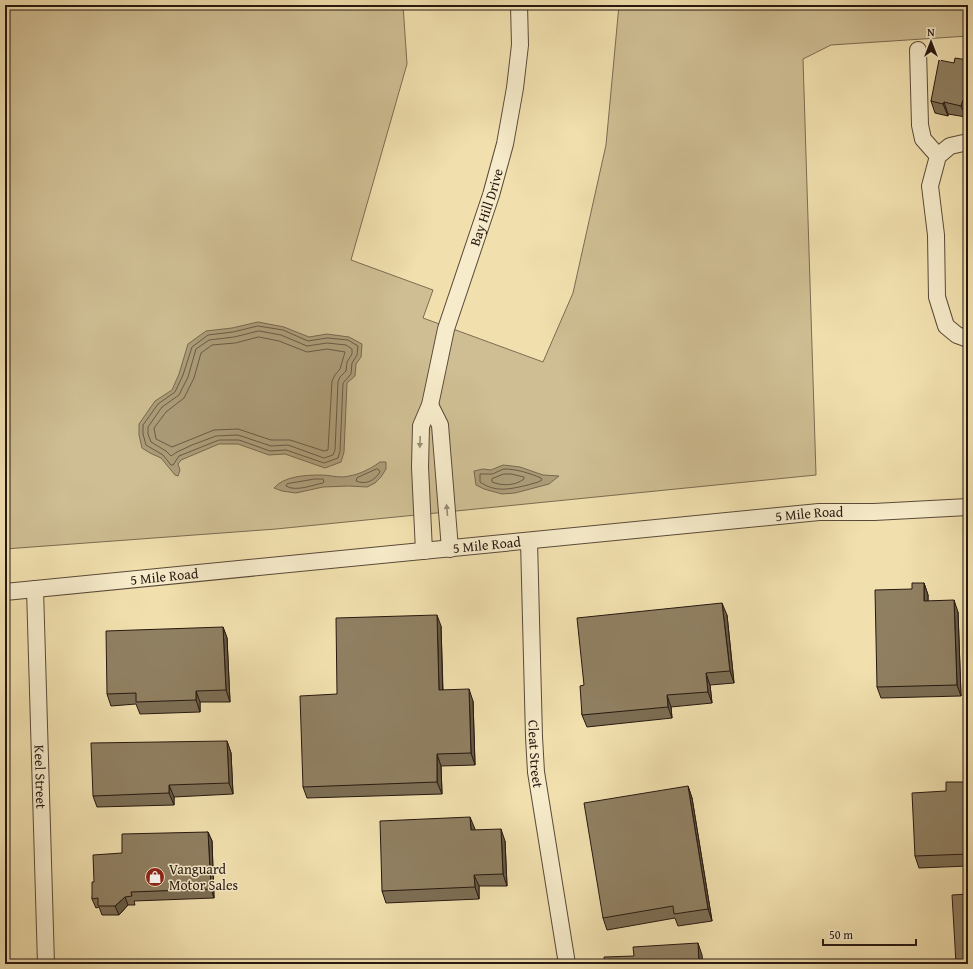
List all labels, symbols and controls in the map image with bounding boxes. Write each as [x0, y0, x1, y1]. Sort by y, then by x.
north arrow [911, 22, 951, 62]
text: N [927, 24, 935, 40]
street label: Bay Hill Drive [465, 166, 508, 249]
one-way arrow [417, 436, 424, 448]
street label: 5 Mile Road [774, 502, 844, 526]
one-way arrow [443, 504, 450, 516]
street label: 5 Mile Road [452, 531, 522, 558]
street label: 5 Mile Road [129, 563, 200, 590]
street label: Cleat Street [524, 720, 548, 789]
street label: Keel Street [30, 745, 51, 809]
place label: Vanguard Motor Sales [169, 859, 238, 895]
shop icon: Vanguard Motor Sales [144, 866, 166, 888]
scale bar [823, 921, 916, 947]
text: 50 m [829, 926, 853, 943]

